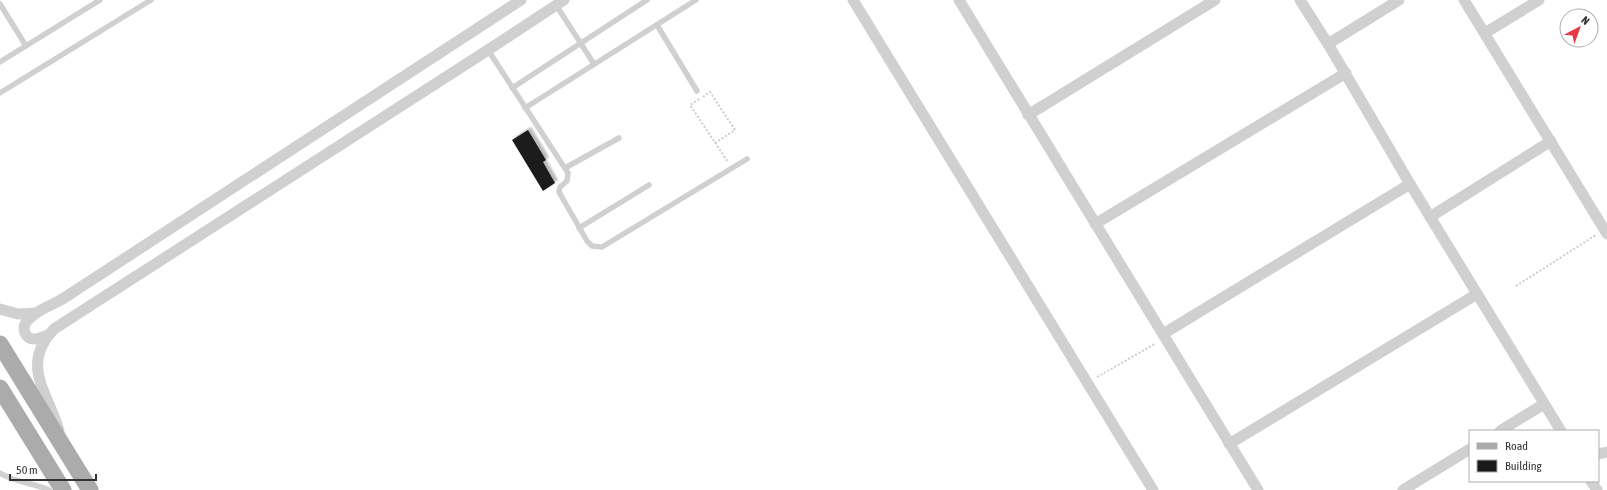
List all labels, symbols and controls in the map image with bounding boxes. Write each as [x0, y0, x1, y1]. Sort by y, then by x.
north arrow [1559, 8, 1599, 48]
text: N [1579, 14, 1592, 27]
legend [1469, 430, 1599, 482]
text: Road [1505, 439, 1528, 453]
scale bar [10, 456, 96, 482]
text: Building [1505, 459, 1543, 473]
text: 50 m [16, 463, 38, 477]

